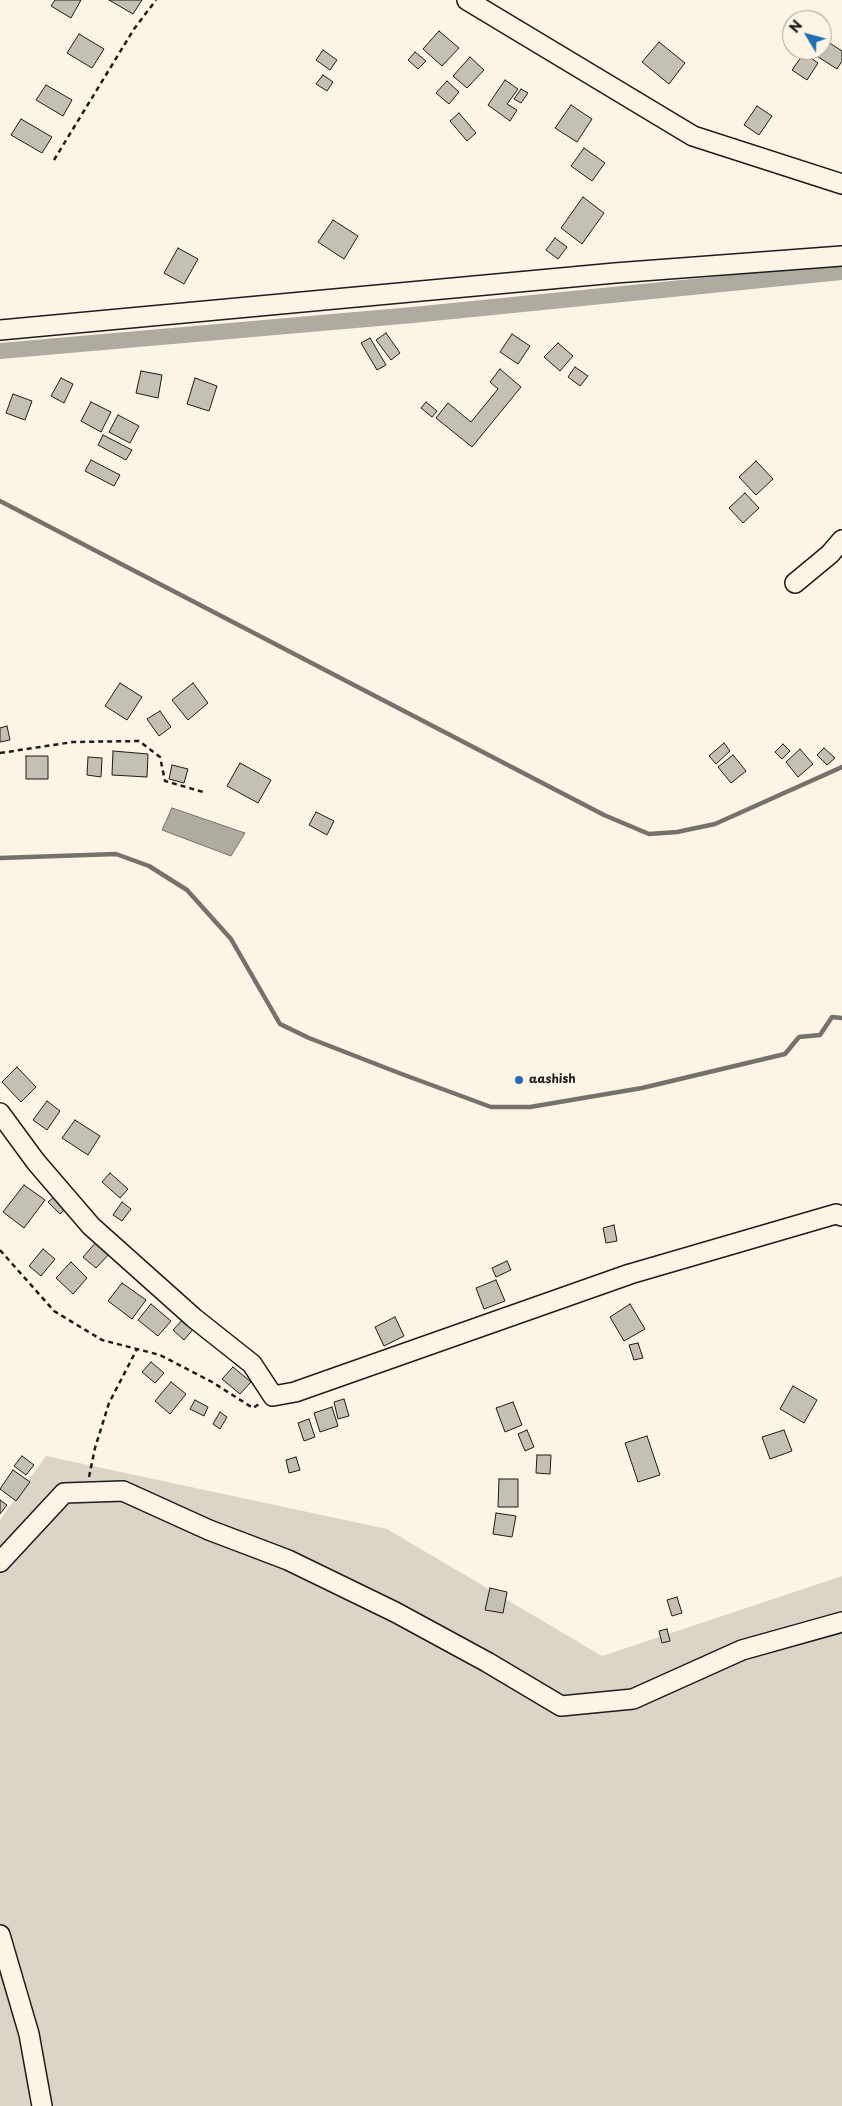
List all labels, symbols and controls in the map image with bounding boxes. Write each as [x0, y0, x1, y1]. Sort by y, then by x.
north arrow [782, 10, 832, 60]
text: N [784, 16, 807, 37]
place label: aashish [529, 1073, 576, 1087]
marker: aashish [513, 1074, 525, 1086]

